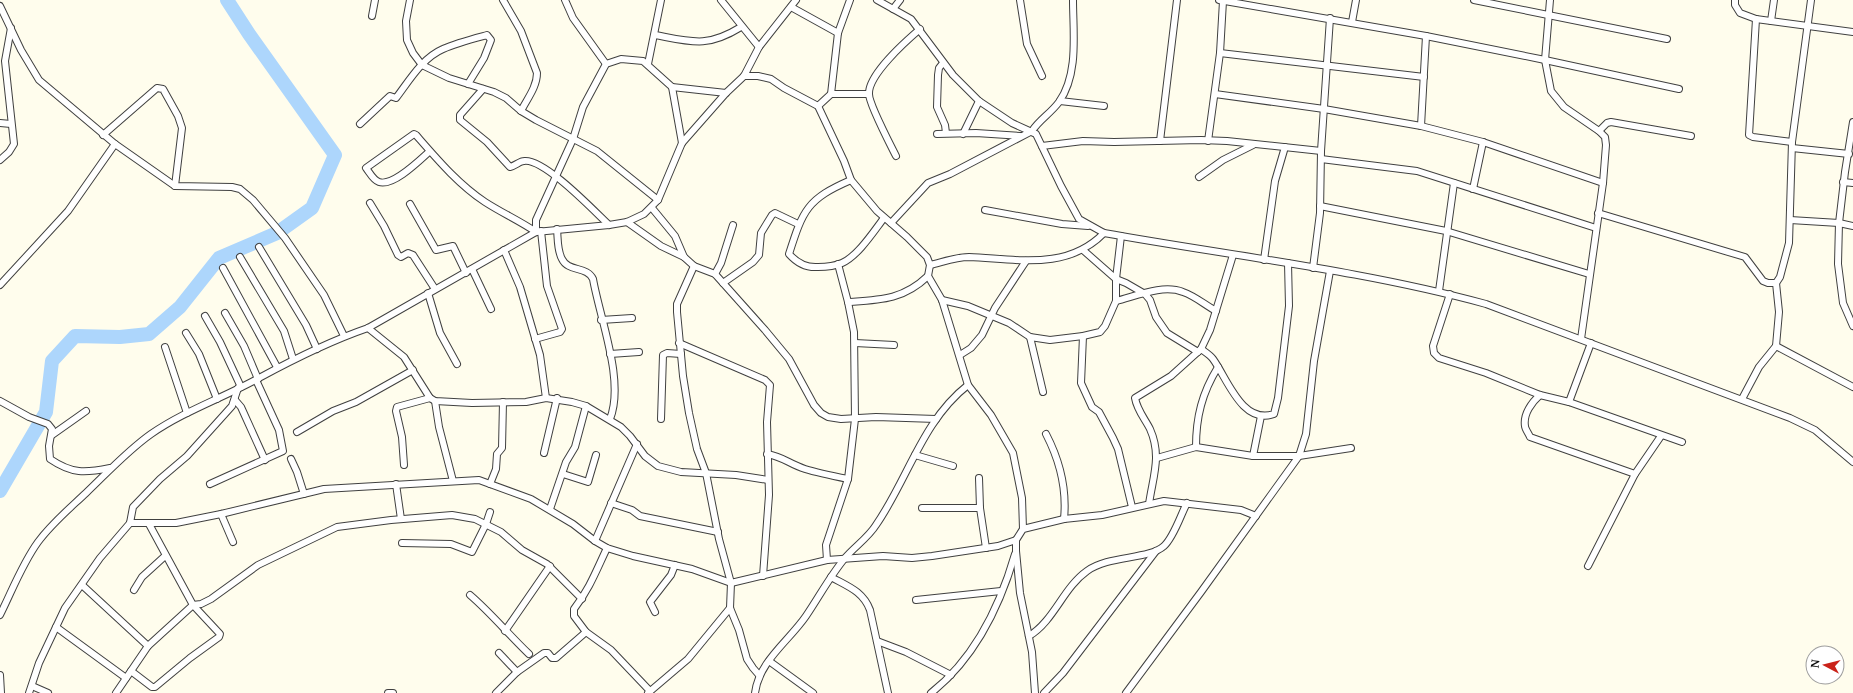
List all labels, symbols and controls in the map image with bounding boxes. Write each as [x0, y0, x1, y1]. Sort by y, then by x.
north arrow [1805, 645, 1845, 685]
text: N [1807, 658, 1823, 669]

